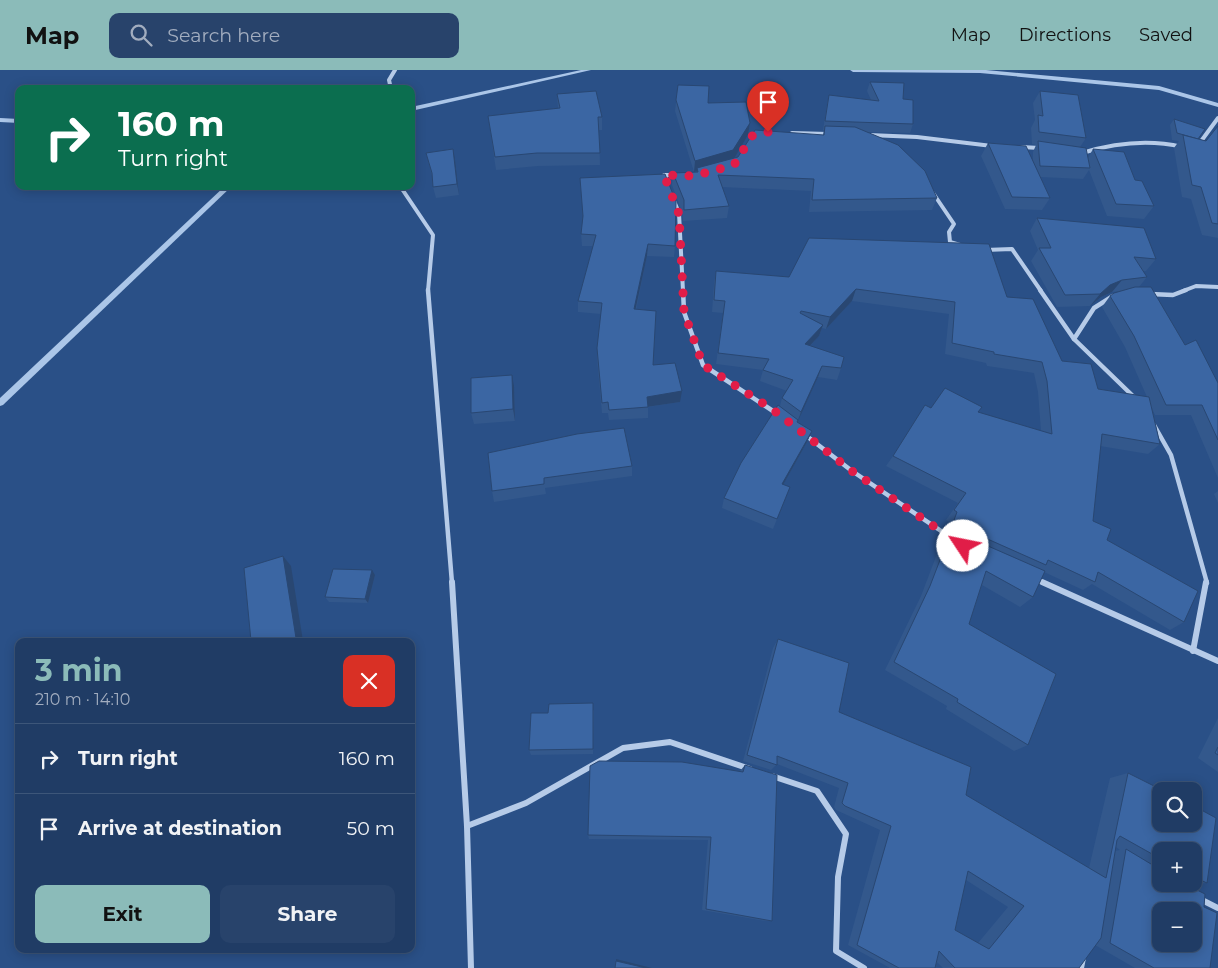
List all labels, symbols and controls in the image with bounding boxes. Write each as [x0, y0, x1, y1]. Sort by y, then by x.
search box [109, 13, 459, 58]
text: Map [25, 21, 79, 50]
icon: search [127, 21, 155, 49]
text: Search here [167, 24, 280, 47]
text: Map [951, 24, 991, 46]
text: Directions [1019, 24, 1111, 46]
text: Saved [1139, 24, 1193, 46]
pin [747, 81, 789, 132]
icon: arrive [754, 88, 782, 116]
text: 160 m [118, 102, 224, 145]
icon: right [35, 105, 100, 170]
text: Turn right [118, 145, 228, 172]
position arrow [936, 519, 988, 571]
text: 3 min [35, 652, 122, 689]
button: close [343, 655, 395, 707]
text: 210 m · 14:10 [35, 690, 130, 709]
icon: right [35, 745, 63, 773]
text: Turn right [78, 747, 178, 770]
text: 160 m [339, 747, 395, 770]
map controls [1152, 782, 1202, 952]
button: search [1152, 782, 1202, 832]
icon: arrive [35, 815, 63, 843]
text: Arrive at destination [78, 817, 282, 840]
text: 50 m [347, 817, 395, 840]
button: + [1152, 842, 1202, 892]
button: Exit [35, 885, 210, 943]
button: Share [220, 885, 395, 943]
button: − [1152, 902, 1202, 952]

